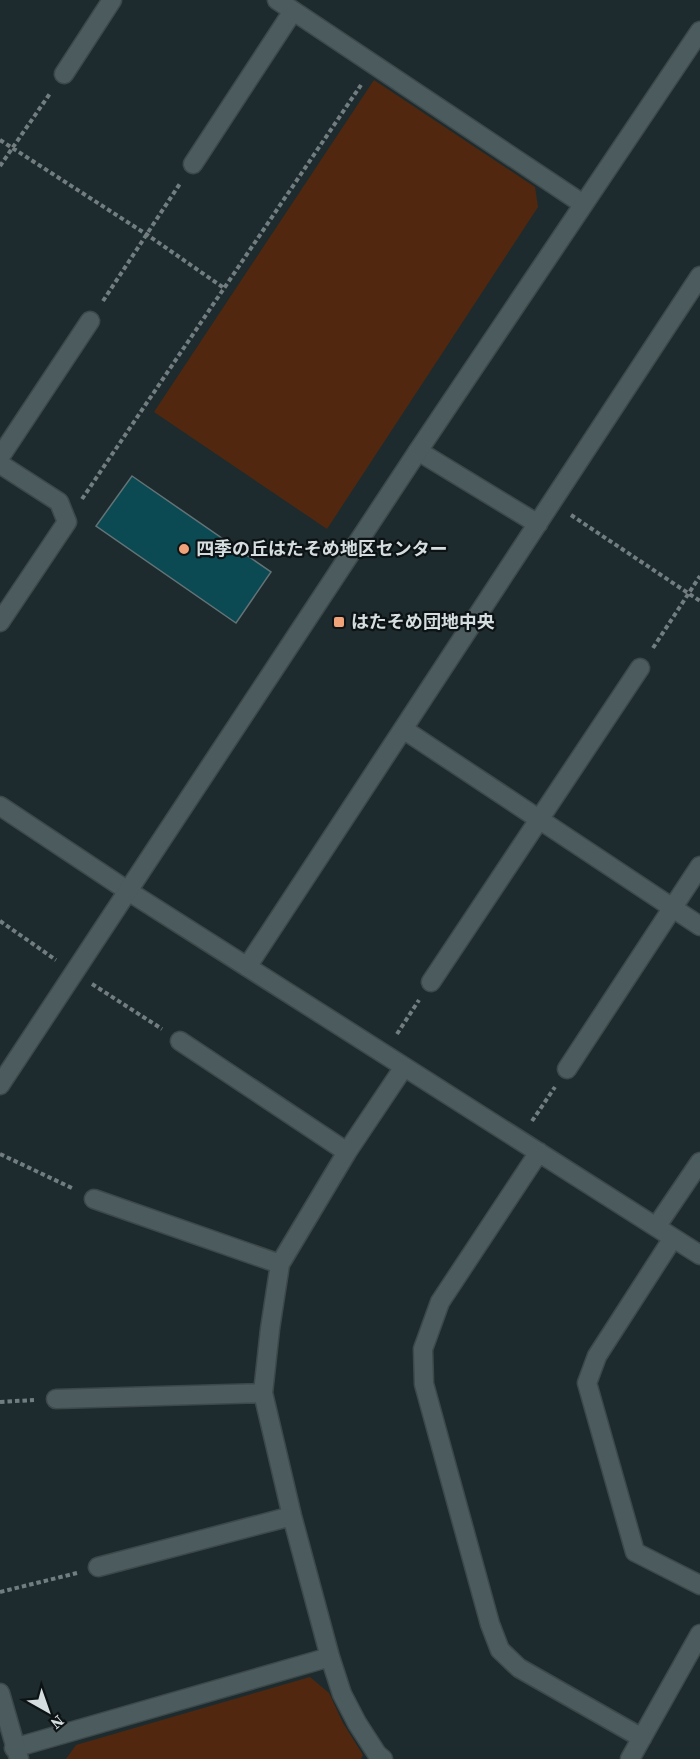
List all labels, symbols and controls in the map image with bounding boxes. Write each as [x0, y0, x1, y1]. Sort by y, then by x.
place label: 四季の丘はたそめ地区センター [196, 536, 448, 561]
marker: 四季の丘はたそめ地区センター [177, 542, 191, 556]
place label: はたそめ団地中央 [351, 609, 495, 634]
marker: はたそめ団地中央 [332, 615, 346, 629]
north arrow [18, 1681, 78, 1741]
text: N [46, 1710, 69, 1735]

